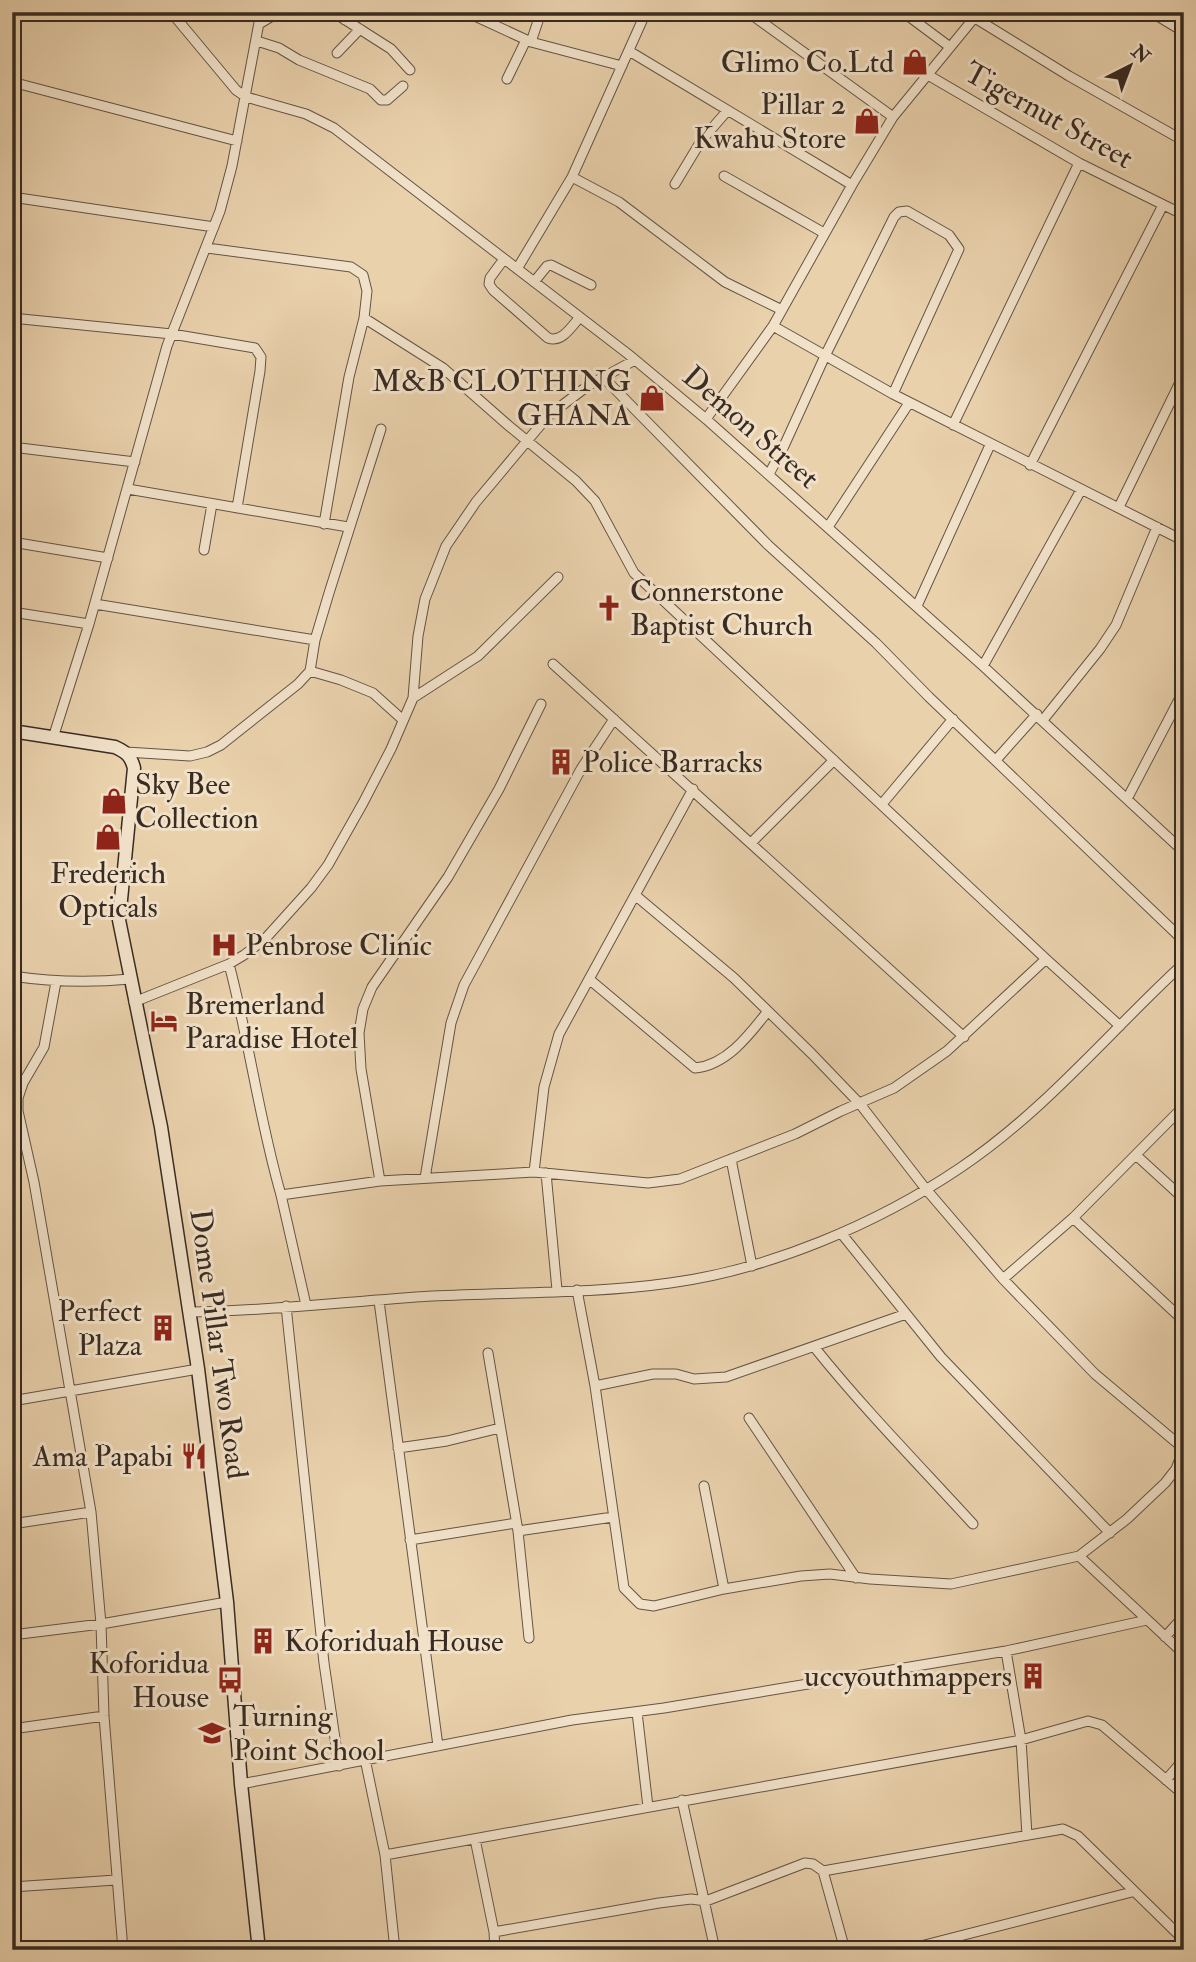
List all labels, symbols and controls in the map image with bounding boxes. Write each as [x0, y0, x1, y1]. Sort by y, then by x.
north arrow [1094, 32, 1164, 102]
text: N [1126, 39, 1156, 69]
place label: Glimo Co.Ltd [721, 44, 894, 81]
shop icon: Glimo Co.Ltd [900, 47, 930, 77]
street label: Tigernut Street [958, 54, 1140, 177]
place label: Pillar 2 Kwahu Store [693, 86, 846, 157]
shop icon: Pillar 2 Kwahu Store [852, 106, 882, 136]
street label: Demon Street [675, 358, 827, 497]
place label: M&B CLOTHING GHANA [372, 363, 631, 434]
shop icon: M&B CLOTHING GHANA [637, 383, 667, 413]
place label: Connerstone Baptist Church [630, 573, 813, 644]
church icon: Connerstone Baptist Church [594, 593, 624, 623]
place label: Police Barracks [582, 744, 763, 781]
building icon: Police Barracks [546, 747, 576, 777]
place label: Sky Bee Collection [135, 766, 259, 837]
shop icon: Sky Bee Collection [99, 786, 129, 816]
shop icon: Frederich Opticals [93, 822, 123, 852]
place label: Frederich Opticals [50, 855, 166, 926]
place label: Penbrose Clinic [245, 927, 432, 964]
hospital icon: Penbrose Clinic [209, 930, 239, 960]
place label: Bremerland Paradise Hotel [185, 986, 358, 1057]
hotel icon: Bremerland Paradise Hotel [149, 1006, 179, 1036]
street label: Dome Pillar Two Road [181, 1207, 256, 1482]
place label: Perfect Plaza [58, 1293, 143, 1364]
building icon: Perfect Plaza [148, 1313, 178, 1343]
place label: Ama Papabi [32, 1438, 173, 1475]
restaurant icon: Ama Papabi [179, 1441, 209, 1471]
place label: Koforiduah House [284, 1623, 504, 1660]
building icon: Koforiduah House [248, 1626, 278, 1656]
place label: Koforidua House [88, 1645, 210, 1716]
place label: uccyouthmappers [804, 1658, 1012, 1695]
building icon: uccyouthmappers [1018, 1661, 1048, 1691]
bus stop icon: Koforidua House [215, 1665, 245, 1695]
place label: Turning Point School [233, 1698, 385, 1769]
school or university icon: Turning Point School [197, 1718, 227, 1748]

